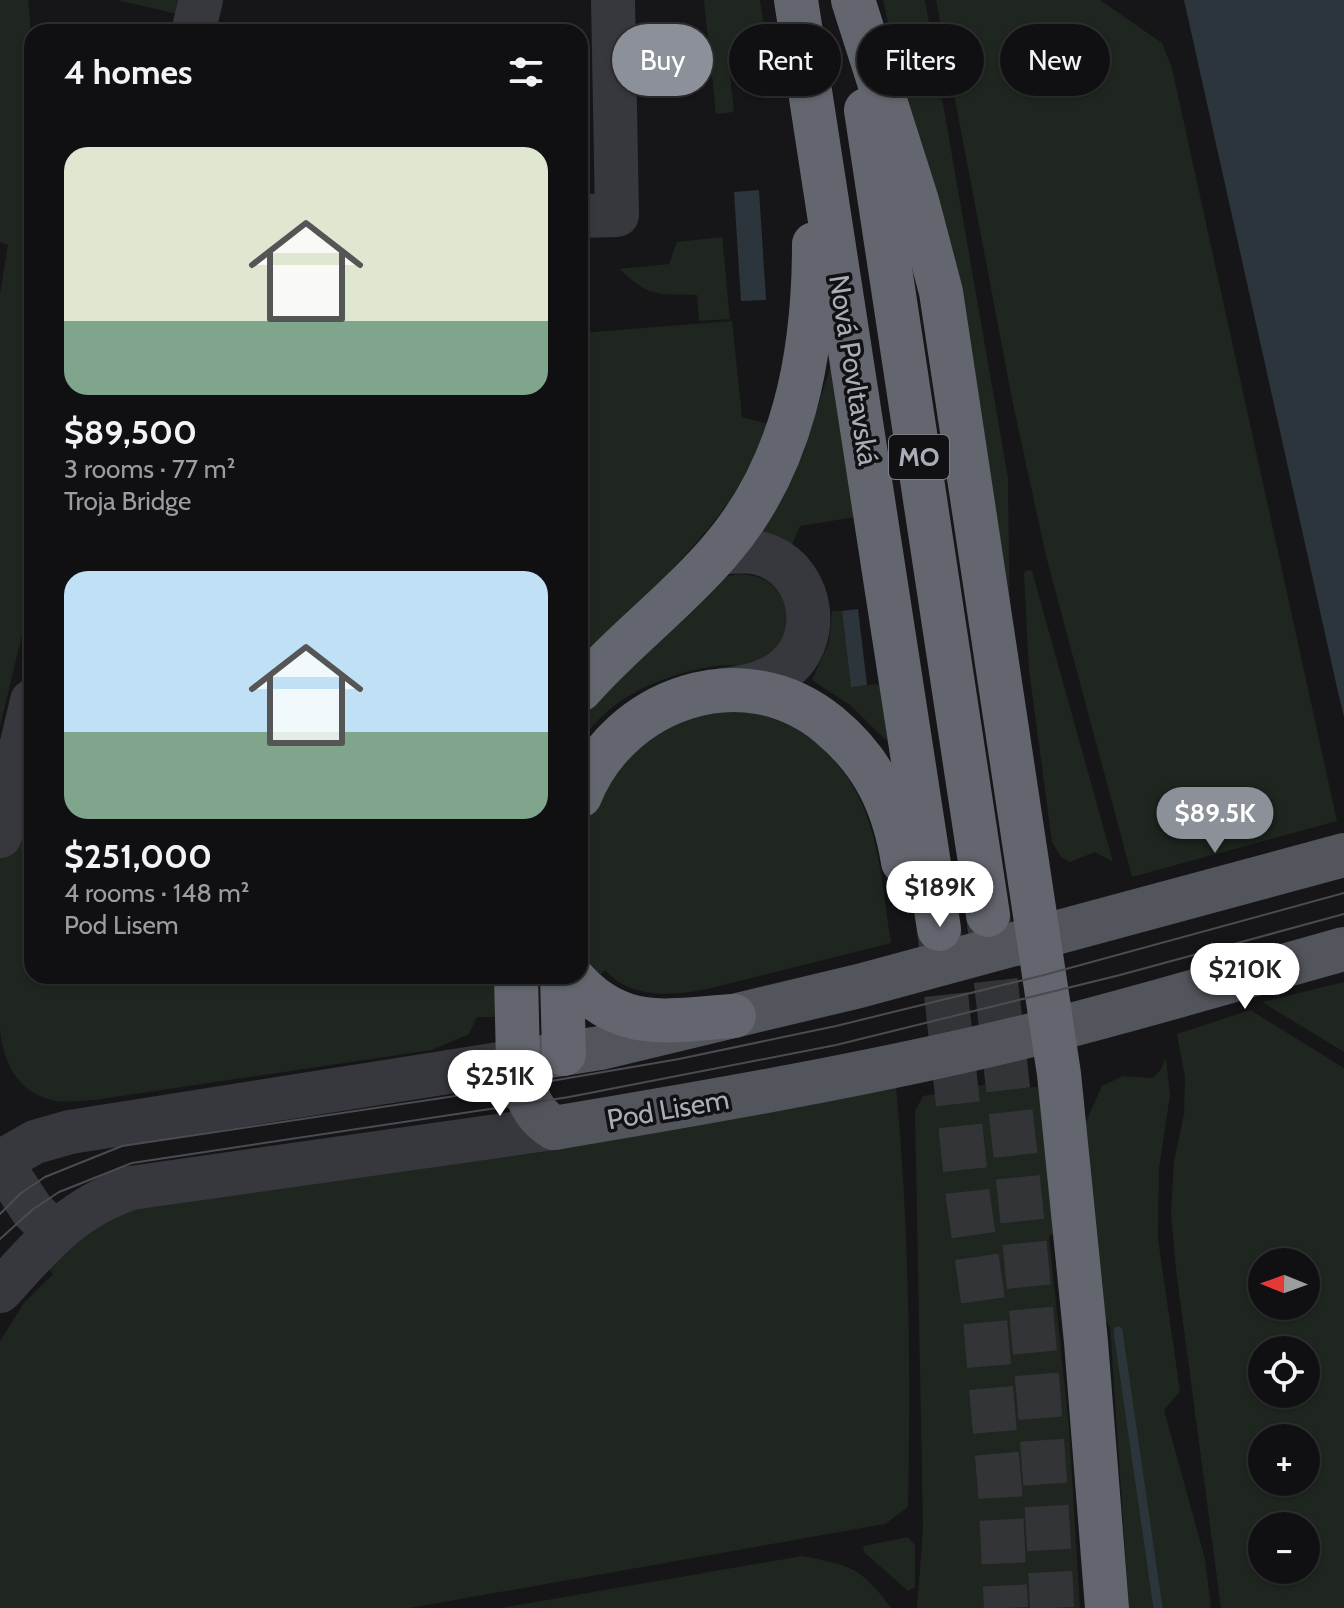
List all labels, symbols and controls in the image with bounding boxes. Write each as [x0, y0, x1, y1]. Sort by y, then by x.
chip: Buy [612, 24, 713, 96]
chip: Rent [729, 24, 841, 96]
chip: Filters [857, 24, 984, 96]
chip: New [1000, 24, 1110, 96]
icon: filters [504, 50, 548, 94]
text: 4 homes [64, 51, 192, 93]
icon: home [234, 199, 378, 343]
street label: Nová Povltavská [822, 272, 886, 468]
text: $89,500 [64, 411, 197, 453]
road number: MO [889, 435, 949, 479]
text: 3 rooms · 77 m² [64, 453, 235, 485]
text: Troja Bridge [64, 485, 191, 517]
icon: home [234, 623, 378, 767]
pin: $89.5K [1150, 787, 1280, 855]
text: $89.5K [1175, 797, 1256, 829]
text: $251,000 [64, 835, 212, 877]
pin: $189K [884, 861, 996, 929]
text: $189K [904, 871, 976, 903]
text: 4 rooms · 148 m² [64, 877, 249, 909]
text: Pod Lisem [64, 909, 179, 941]
pin: $210K [1189, 943, 1301, 1011]
text: $210K [1208, 953, 1282, 985]
pin: $251K [444, 1050, 556, 1118]
text: $251K [466, 1060, 534, 1092]
street label: Pod Lisem [604, 1082, 732, 1136]
north arrow [1248, 1248, 1320, 1320]
map controls [1248, 1248, 1320, 1584]
button: locate [1248, 1336, 1320, 1408]
button: + [1248, 1424, 1320, 1496]
button: − [1248, 1512, 1320, 1584]

